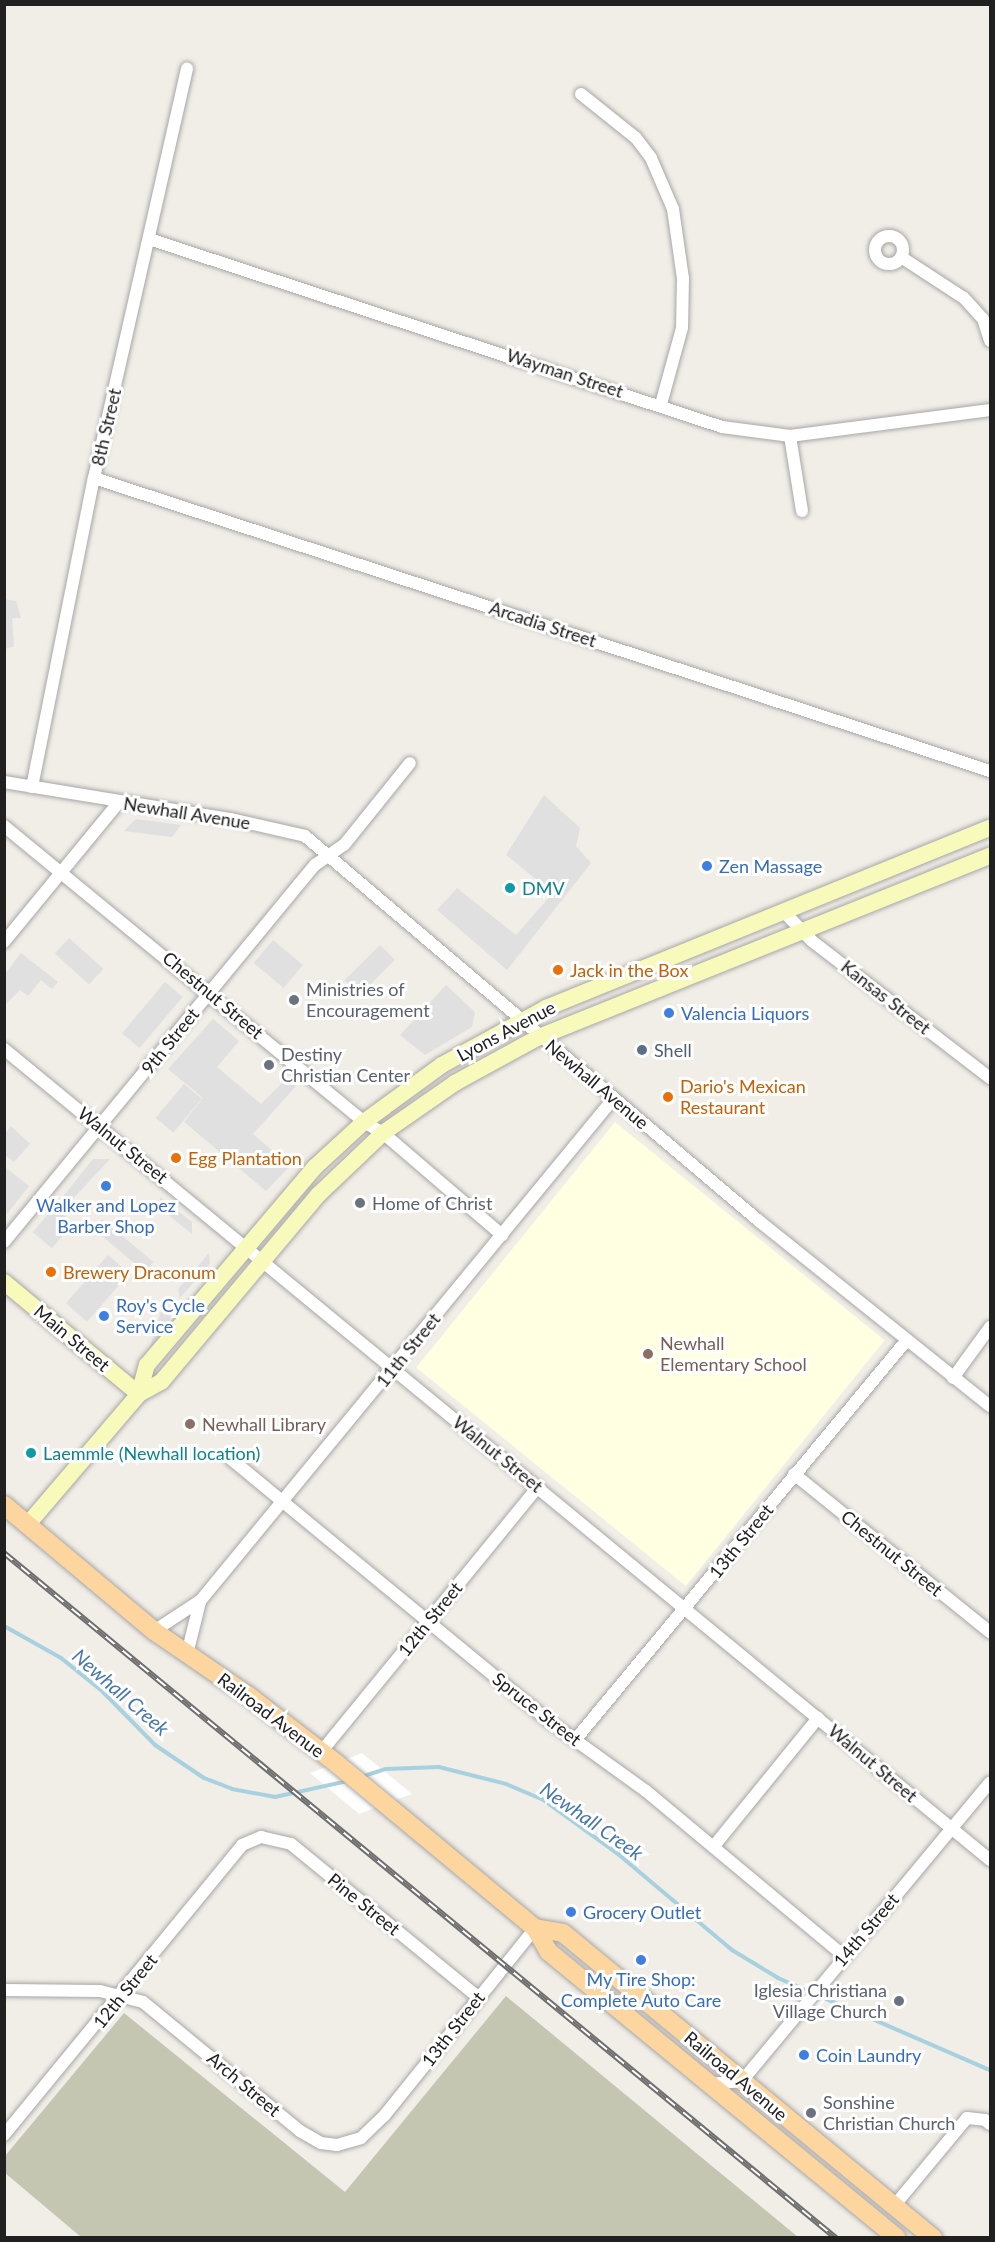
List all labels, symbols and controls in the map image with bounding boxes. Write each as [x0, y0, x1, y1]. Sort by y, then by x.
street label: Wayman Street [504, 344, 626, 402]
street label: 8th Street [87, 386, 125, 468]
street label: Arcadia Street [487, 597, 599, 651]
street label: Newhall Avenue [122, 792, 252, 834]
place label: Zen Massage [719, 855, 822, 877]
marker: Zen Massage [700, 859, 714, 873]
place label: DMV [522, 877, 565, 899]
marker: DMV [503, 881, 517, 895]
street label: Chestnut Street [158, 947, 268, 1043]
street label: Kansas Street [837, 955, 935, 1039]
place label: Jack in the Box [570, 959, 688, 981]
marker: Jack in the Box [551, 963, 565, 977]
place label: Ministries of Encouragement [306, 979, 430, 1022]
marker: Ministries of Encouragement [287, 993, 301, 1007]
street label: Lyons Avenue [453, 996, 559, 1066]
place label: Valencia Liquors [681, 1002, 809, 1024]
street label: 9th Street [137, 1004, 203, 1078]
marker: Valencia Liquors [662, 1006, 676, 1020]
street label: Newhall Avenue [541, 1034, 653, 1134]
place label: Shell [654, 1039, 692, 1061]
marker: Shell [635, 1043, 649, 1057]
place label: Destiny Christian Center [281, 1044, 410, 1086]
marker: Destiny Christian Center [262, 1058, 276, 1072]
place label: Dario's Mexican Restaurant [680, 1076, 806, 1118]
marker: Dario's Mexican Restaurant [661, 1090, 675, 1104]
street label: Walnut Street [74, 1102, 172, 1188]
place label: Egg Plantation [188, 1147, 302, 1169]
marker: Egg Plantation [169, 1151, 183, 1165]
marker: Walker and Lopez Barber Shop [99, 1179, 113, 1193]
place label: Home of Christ [372, 1192, 493, 1214]
place label: Walker and Lopez Barber Shop [36, 1195, 176, 1238]
marker: Home of Christ [353, 1196, 367, 1210]
place label: Brewery Draconum [63, 1261, 216, 1283]
marker: Brewery Draconum [44, 1265, 58, 1279]
place label: Roy's Cycle Service [116, 1295, 205, 1338]
street label: Main Street [30, 1300, 114, 1376]
street label: 11th Street [371, 1308, 445, 1392]
marker: Roy's Cycle Service [97, 1309, 111, 1323]
place label: Newhall Elementary School [660, 1333, 807, 1376]
marker: Newhall Elementary School [641, 1347, 655, 1361]
street label: Walnut Street [449, 1411, 547, 1497]
place label: Newhall Library [202, 1413, 326, 1435]
marker: Newhall Library [183, 1417, 197, 1431]
place label: Laemmle (Newhall location) [43, 1442, 260, 1464]
marker: Laemmle (Newhall location) [24, 1446, 38, 1460]
street label: 13th Street [704, 1499, 778, 1583]
street label: Chestnut Street [837, 1505, 947, 1601]
street label: 12th Street [393, 1577, 467, 1661]
water label: Newhall Creek [68, 1644, 174, 1740]
street label: Railroad Avenue [213, 1668, 329, 1762]
street label: Spruce Street [489, 1668, 585, 1750]
street label: Walnut Street [824, 1720, 922, 1806]
water label: Newhall Creek [536, 1777, 648, 1865]
street label: Pine Street [324, 1868, 404, 1940]
street label: 14th Street [829, 1889, 903, 1971]
place label: Grocery Outlet [583, 1901, 702, 1923]
marker: Grocery Outlet [564, 1905, 578, 1919]
street label: 12th Street [88, 1949, 162, 2033]
marker: My Tire Shop: Complete Auto Care [634, 1953, 648, 1967]
place label: My Tire Shop: Complete Auto Care [560, 1969, 722, 2012]
place label: Iglesia Christiana Village Church [754, 1980, 887, 2022]
street label: 13th Street [417, 1987, 489, 2071]
marker: Iglesia Christiana Village Church [892, 1994, 906, 2008]
street label: Railroad Avenue [680, 2027, 792, 2125]
place label: Coin Laundry [816, 2044, 921, 2066]
street label: Arch Street [203, 2047, 285, 2121]
marker: Coin Laundry [797, 2048, 811, 2062]
place label: Sonshine Christian Church [823, 2092, 955, 2134]
marker: Sonshine Christian Church [804, 2106, 818, 2120]

